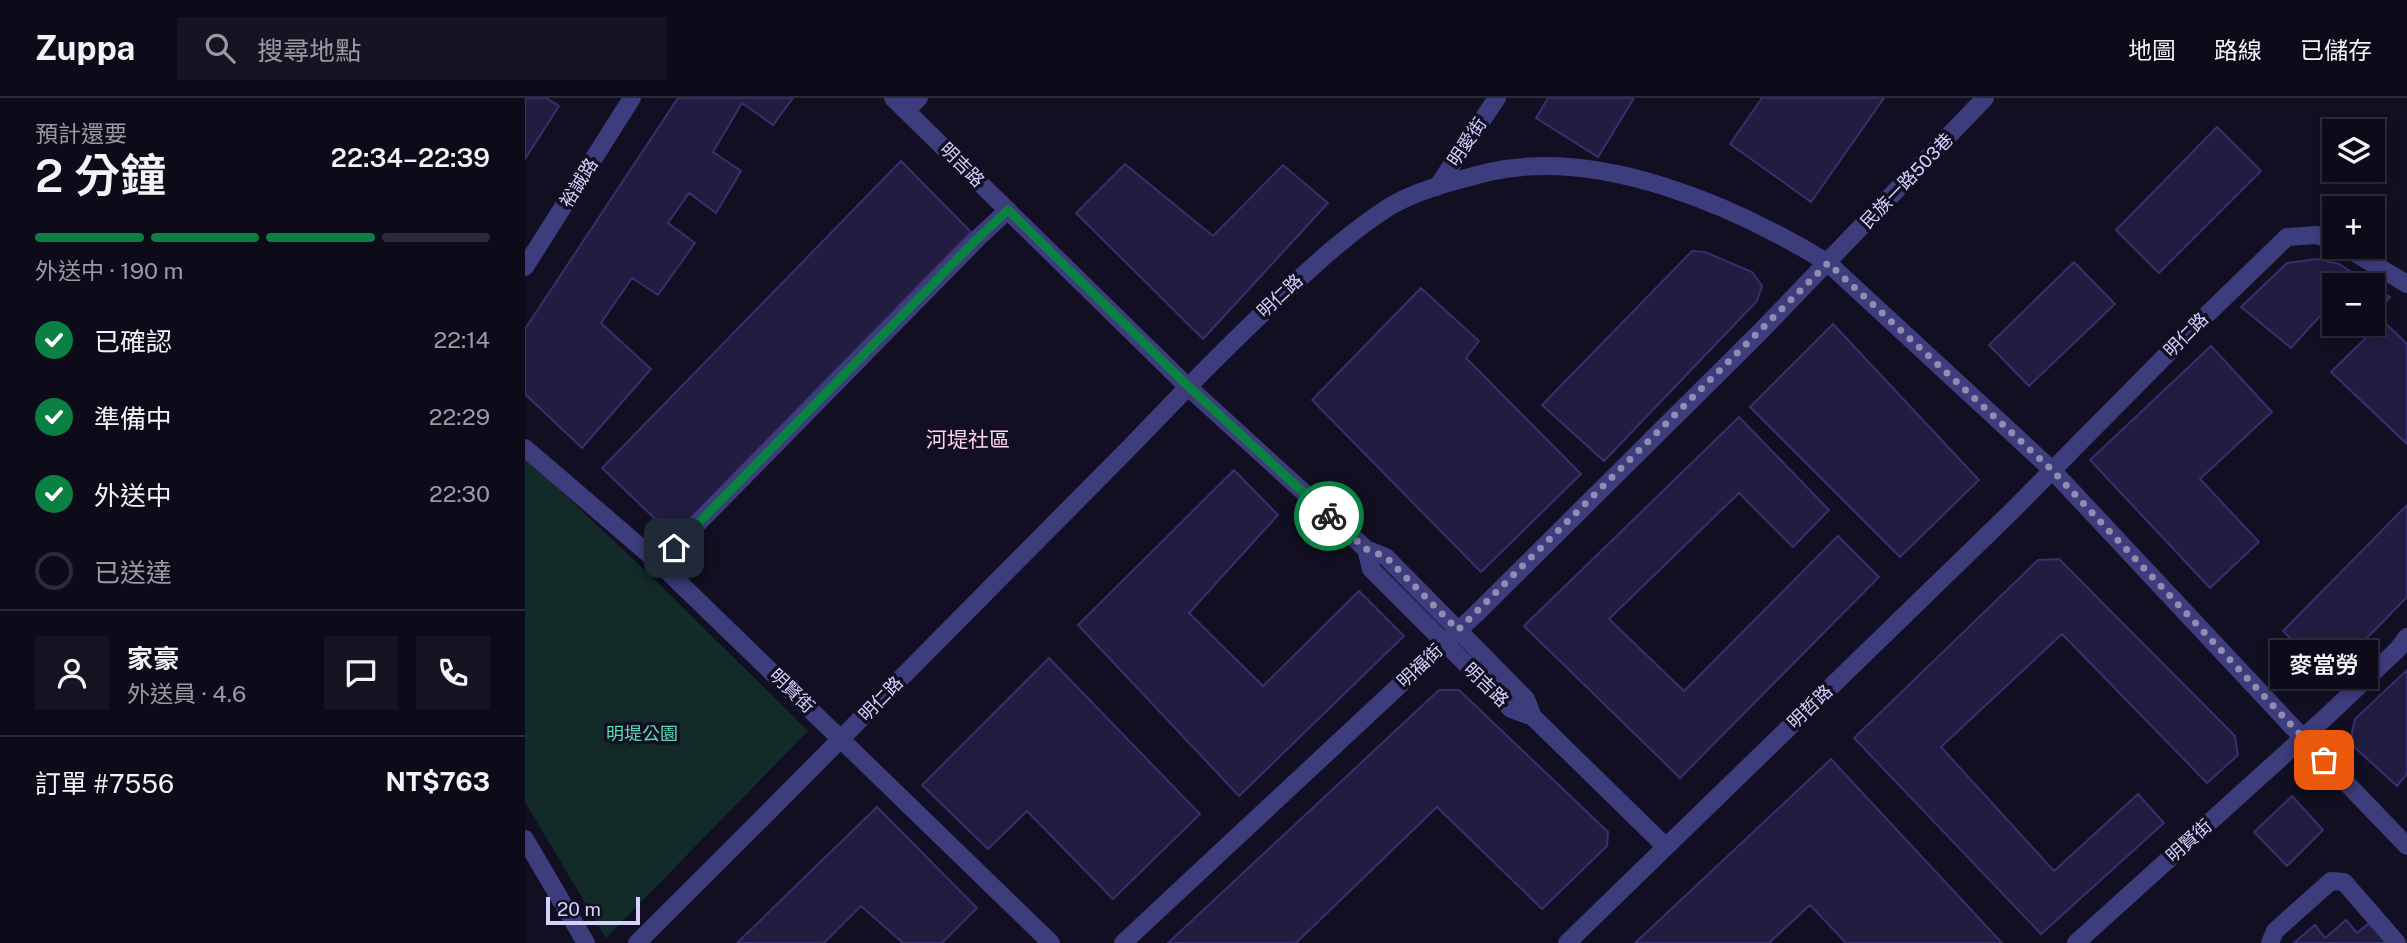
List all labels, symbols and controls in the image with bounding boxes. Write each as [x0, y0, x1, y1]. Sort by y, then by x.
search box [177, 17, 667, 80]
text: Zuppa [35, 29, 135, 67]
icon: search [201, 29, 239, 67]
text: 搜尋地點 [257, 35, 361, 66]
text: 地圖 [2128, 36, 2176, 64]
text: 路線 [2214, 36, 2262, 64]
text: 已儲存 [2300, 36, 2372, 64]
street label: 明愛街 [1443, 113, 1490, 170]
map controls [2322, 119, 2385, 336]
button: layers [2322, 119, 2385, 182]
text: 預計還要 [35, 120, 127, 147]
street label: 民族一路503巷 [1856, 129, 1957, 232]
street label: 明吉路 [936, 138, 989, 191]
text: 22:34–22:39 [331, 142, 490, 173]
text: 2 分鐘 [35, 148, 166, 202]
street label: 裕誠路 [555, 154, 602, 211]
button: + [2322, 196, 2385, 259]
text: 外送中 · 190 m [35, 257, 183, 284]
street label: 明仁路 [1253, 270, 1307, 322]
button: − [2322, 273, 2385, 336]
street label: 明仁路 [2159, 308, 2212, 361]
icon: check [35, 321, 73, 359]
text: 已確認 [94, 326, 172, 357]
text: 22:14 [434, 326, 490, 353]
icon: check [35, 398, 73, 436]
text: 準備中 [94, 403, 172, 434]
text: 22:29 [429, 403, 490, 430]
district label: 河堤社區 [926, 427, 1010, 452]
icon: check [35, 475, 73, 513]
text: 外送中 [94, 480, 172, 511]
text: 22:30 [429, 480, 490, 507]
courier [1294, 481, 1364, 551]
icon: bike [1310, 497, 1348, 535]
pin [644, 518, 704, 578]
icon: home [655, 529, 693, 567]
text: 已送達 [94, 557, 172, 588]
button: person [35, 636, 109, 710]
button: chat [324, 636, 398, 710]
button: phone [416, 636, 490, 710]
street label: 明福街 [1393, 640, 1447, 692]
callout: 麥當勞 [2270, 641, 2378, 690]
text: 家豪 [127, 643, 179, 674]
text: 麥當勞 [2290, 651, 2359, 678]
street label: 明吉路 [1460, 658, 1513, 711]
street label: 明賢街 [766, 664, 819, 717]
street label: 明仁路 [854, 672, 907, 725]
text: 外送員 · 4.6 [127, 680, 246, 707]
street label: 明哲路 [1783, 680, 1836, 733]
park label: 明堤公園 [606, 723, 678, 744]
pin [2294, 730, 2354, 790]
icon: bag [2305, 741, 2343, 779]
text: NT$763 [386, 766, 490, 797]
text: 訂單 #7556 [35, 768, 174, 799]
street label: 明賢街 [2162, 815, 2216, 866]
scale bar [546, 894, 641, 926]
text: 20 m [557, 898, 601, 920]

